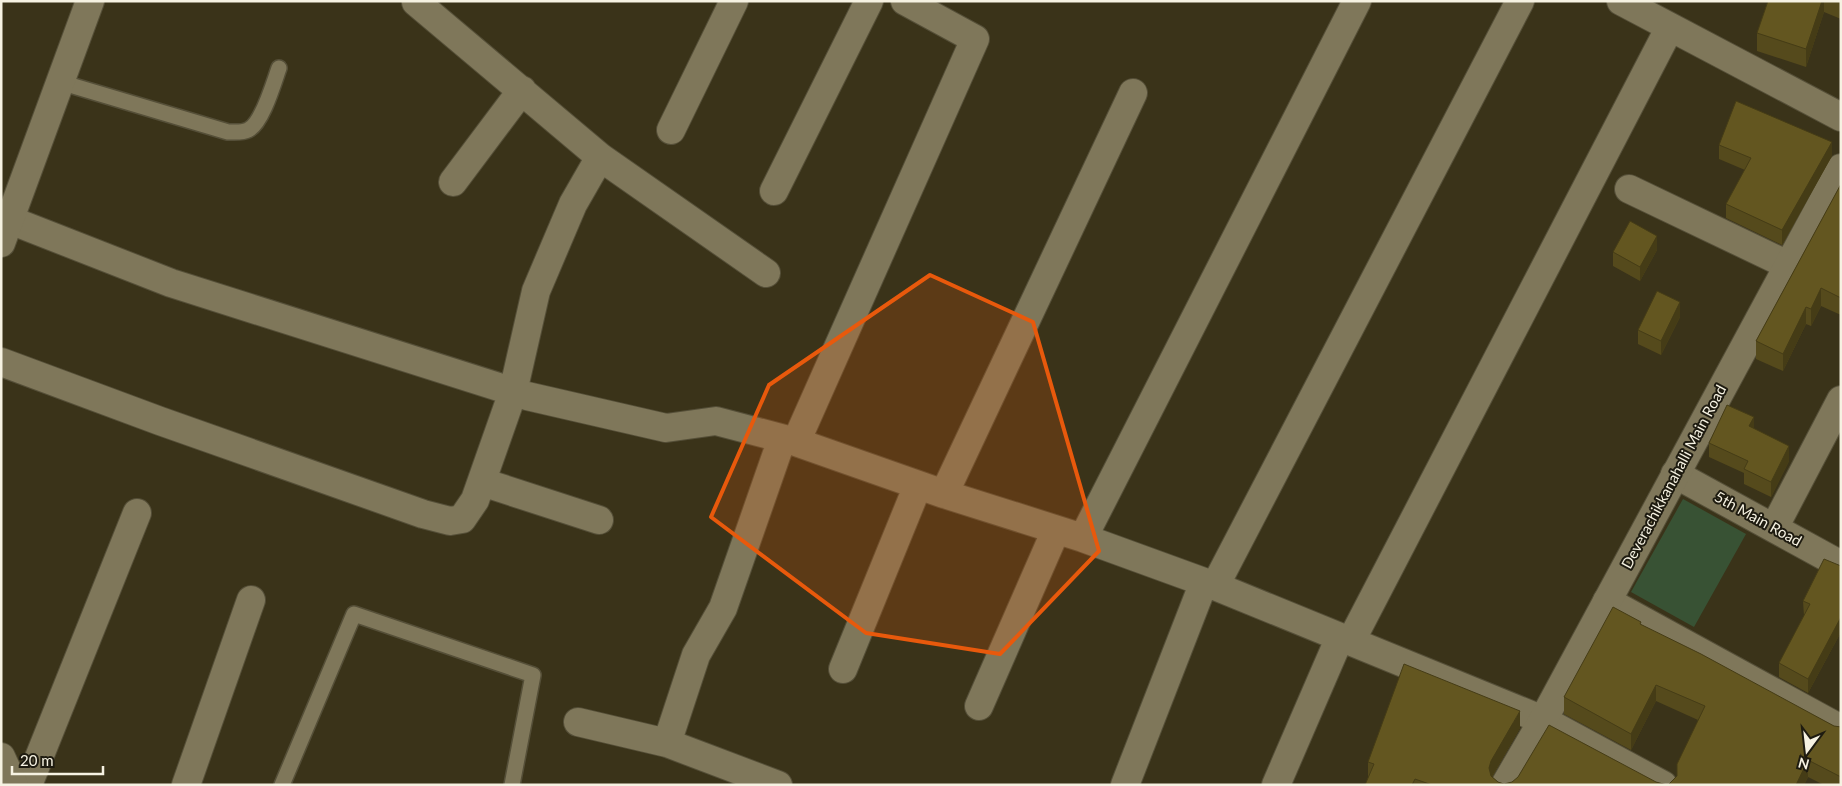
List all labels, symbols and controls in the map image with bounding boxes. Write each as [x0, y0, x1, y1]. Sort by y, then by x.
street label: Deverachikkanahalli Main Road [1617, 382, 1729, 571]
street label: 5th Main Road [1712, 487, 1805, 549]
north arrow [1782, 726, 1832, 776]
scale bar [12, 744, 104, 776]
text: 20 m [20, 751, 54, 769]
text: N [1796, 754, 1811, 774]

